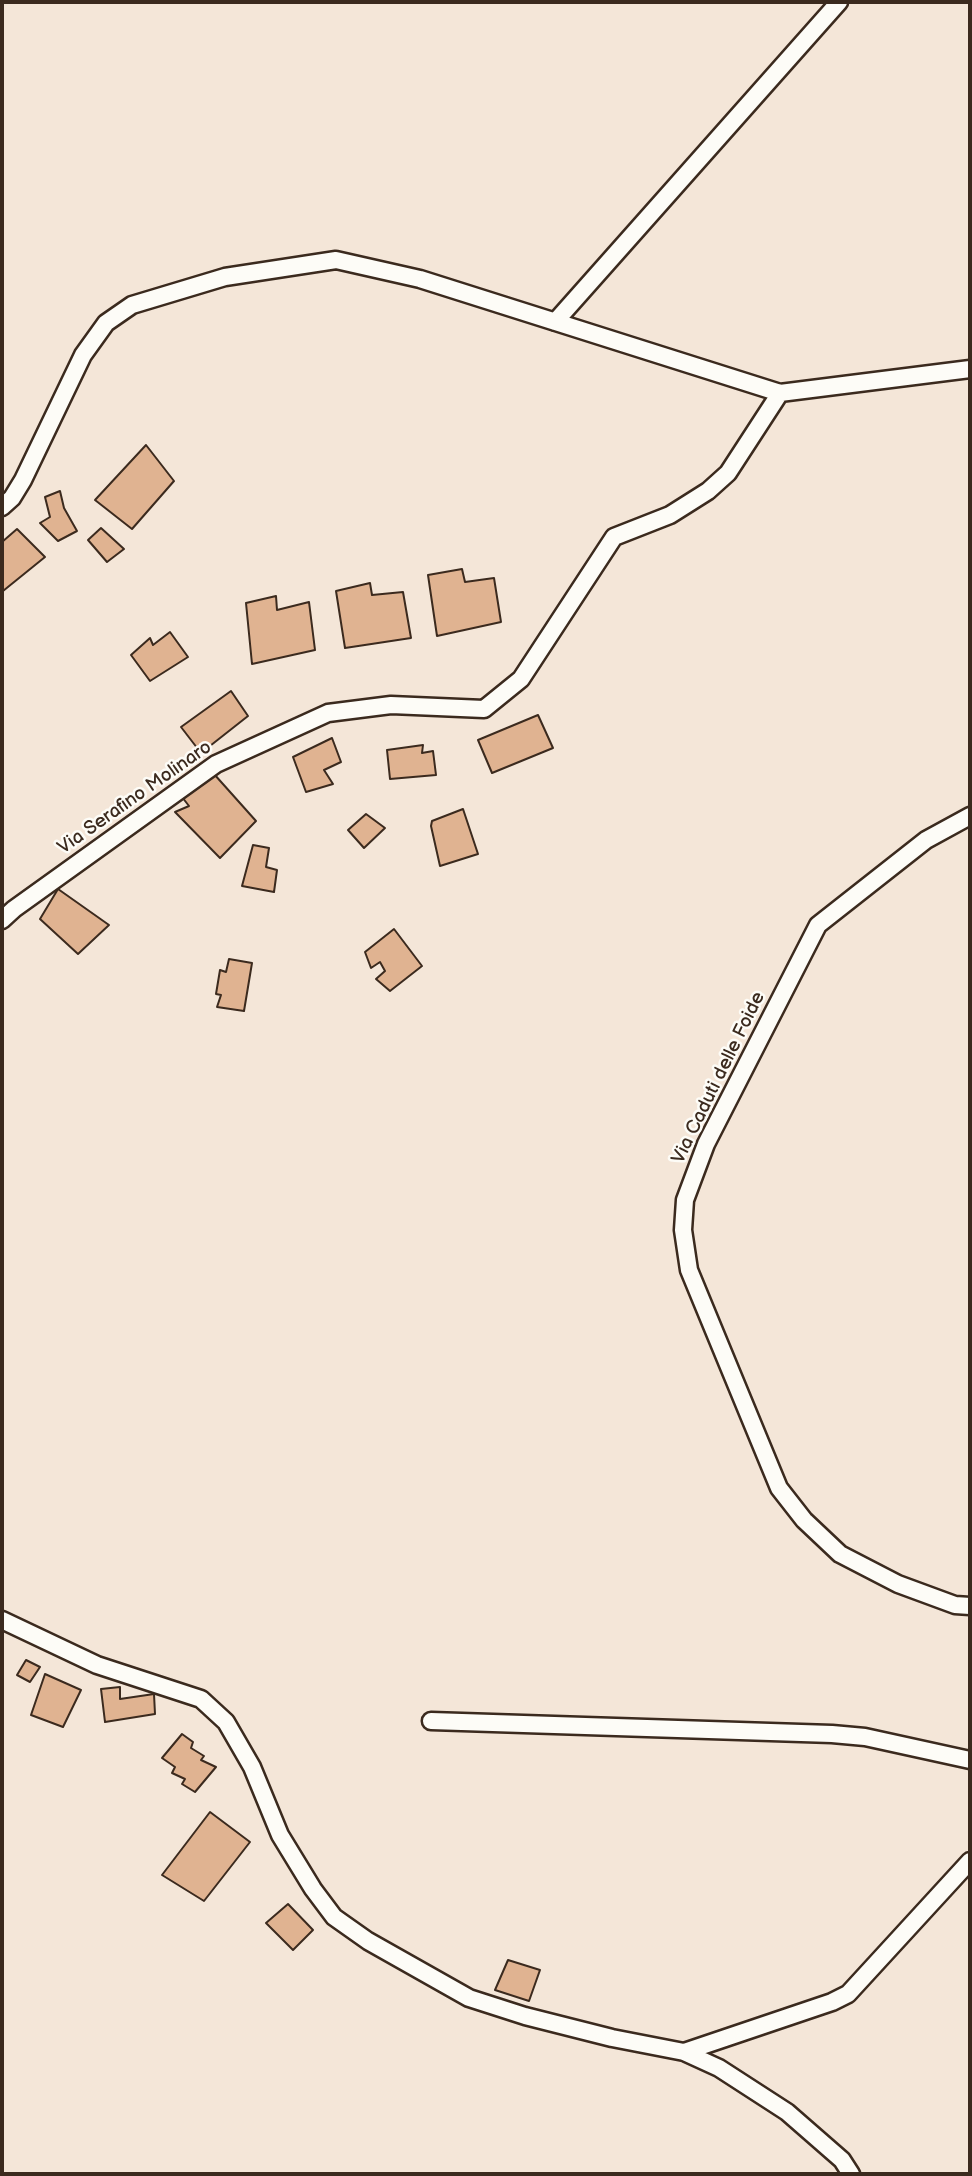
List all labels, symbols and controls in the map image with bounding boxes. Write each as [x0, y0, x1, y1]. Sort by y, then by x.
street label: Via Serafino Molinaro [54, 736, 216, 860]
street label: Via Caduti delle Foide [667, 988, 771, 1168]

